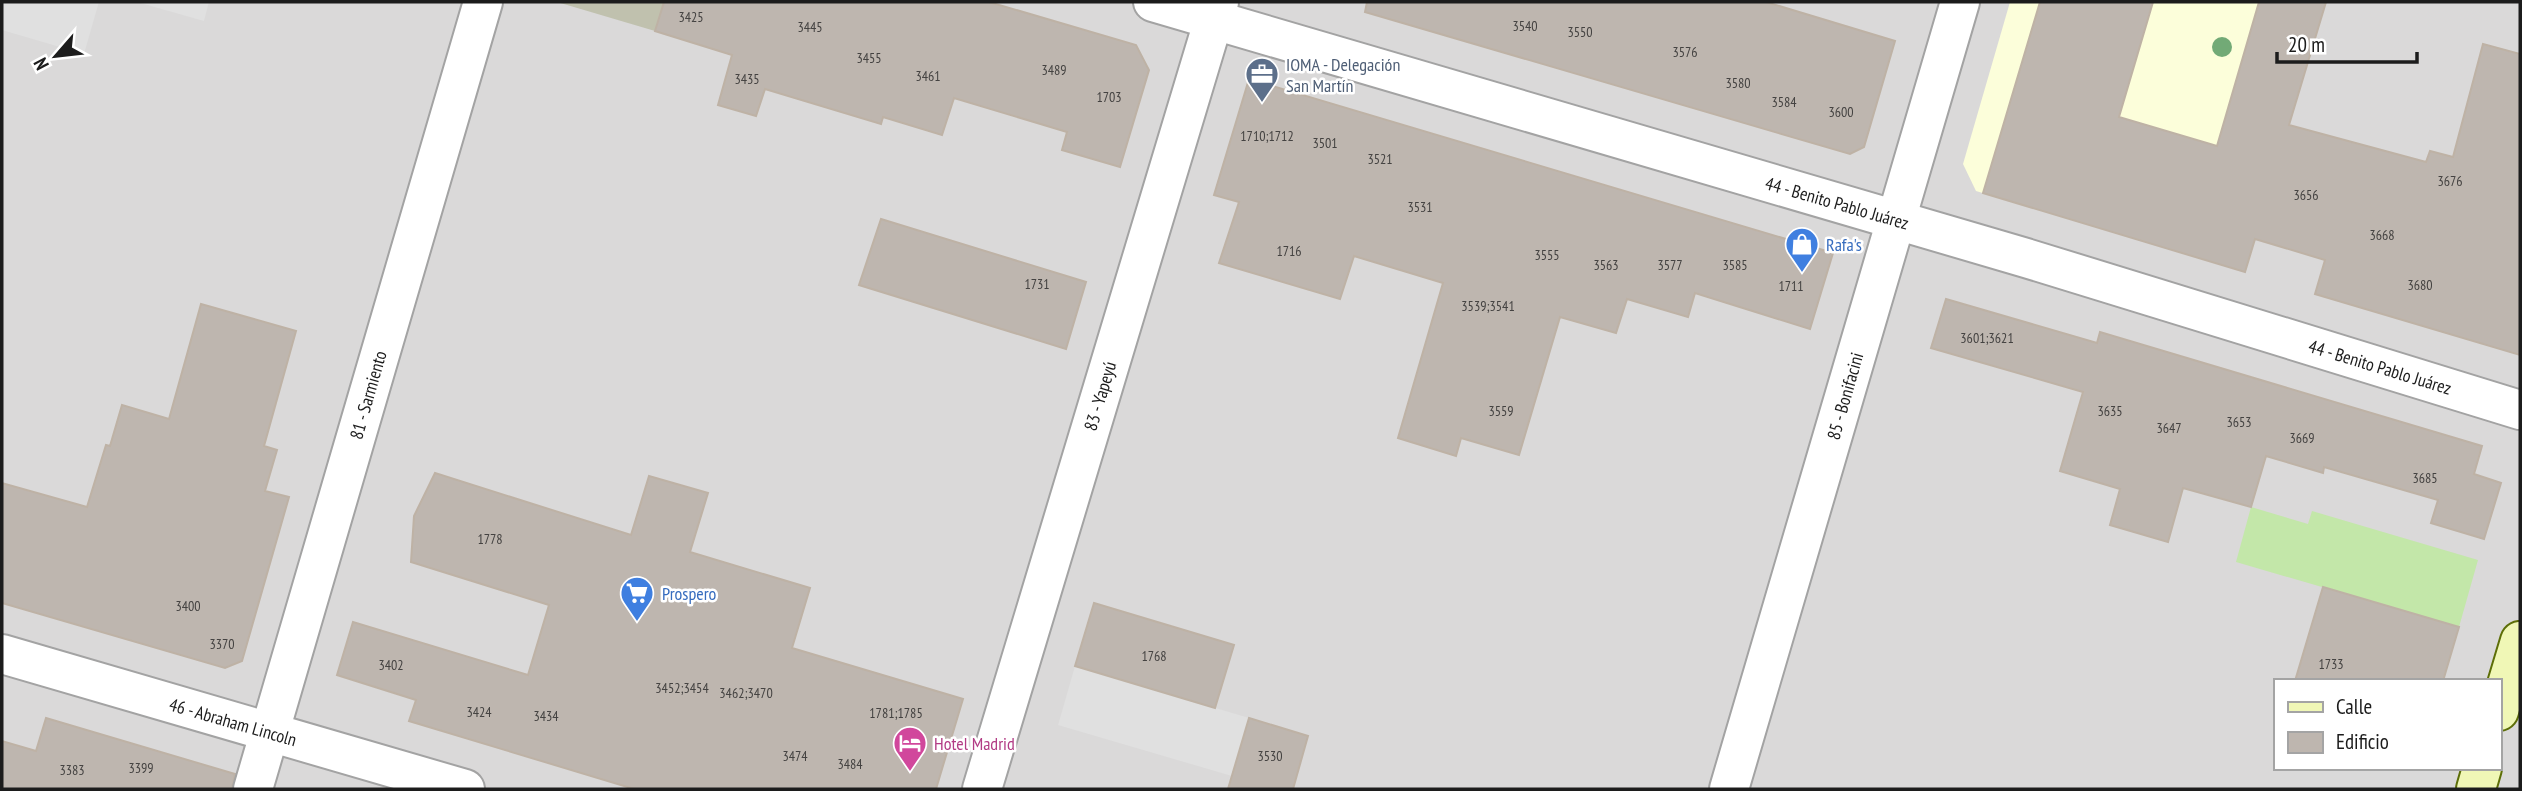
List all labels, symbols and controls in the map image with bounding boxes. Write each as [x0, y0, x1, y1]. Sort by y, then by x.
house number: 3425 [678, 8, 704, 26]
house number: 3540 [1512, 17, 1538, 35]
house number: 3445 [797, 18, 823, 36]
north arrow [21, 21, 91, 91]
scale bar [2277, 21, 2417, 65]
house number: 3550 [1567, 23, 1593, 41]
text: 20 m [2288, 31, 2325, 58]
house number: 3576 [1672, 43, 1698, 61]
house number: 3455 [856, 49, 882, 67]
place label: IOMA - Delegación San Martín [1286, 53, 1400, 97]
text: N [28, 54, 54, 74]
office icon: IOMA - Delegación San Martín [1243, 55, 1281, 104]
house number: 3489 [1041, 61, 1067, 79]
house number: 3461 [915, 67, 941, 85]
house number: 3435 [734, 70, 760, 88]
house number: 3580 [1725, 74, 1751, 92]
house number: 1703 [1096, 88, 1122, 106]
house number: 3584 [1771, 93, 1797, 111]
house number: 3600 [1828, 103, 1854, 121]
house number: 1710;1712 [1240, 127, 1294, 145]
house number: 3501 [1312, 134, 1338, 152]
house number: 3521 [1367, 150, 1393, 168]
street label: 44 - Benito Pablo Juárez [1763, 172, 1911, 234]
house number: 3676 [2437, 172, 2463, 190]
house number: 3656 [2293, 186, 2319, 204]
house number: 3531 [1407, 198, 1433, 216]
shop icon: Rafa's [1783, 225, 1821, 274]
house number: 3668 [2369, 226, 2395, 244]
place label: Rafa's [1826, 233, 1862, 256]
house number: 1716 [1276, 242, 1302, 260]
house number: 3555 [1534, 246, 1560, 264]
house number: 3563 [1593, 256, 1619, 274]
house number: 3577 [1657, 256, 1683, 274]
house number: 3585 [1722, 256, 1748, 274]
house number: 1731 [1024, 275, 1050, 293]
house number: 3680 [2407, 276, 2433, 294]
house number: 1711 [1778, 277, 1804, 295]
house number: 3539;3541 [1461, 297, 1515, 315]
house number: 3601;3621 [1960, 329, 2014, 347]
street label: 44 - Benito Pablo Juárez [2306, 334, 2454, 400]
street label: 81 - Sarmiento [344, 348, 392, 442]
street label: 85 - Bonifacini [1822, 350, 1868, 442]
street label: 83 - Yapeyú [1079, 359, 1121, 433]
house number: 3559 [1488, 402, 1514, 420]
house number: 3635 [2097, 402, 2123, 420]
house number: 3653 [2226, 413, 2252, 431]
house number: 3647 [2156, 419, 2182, 437]
house number: 3669 [2289, 429, 2315, 447]
house number: 3685 [2412, 469, 2438, 487]
house number: 1778 [477, 530, 503, 548]
supermarket icon: Prospero [618, 574, 656, 623]
place label: Prospero [662, 582, 717, 605]
house number: 3400 [175, 597, 201, 615]
house number: 3370 [209, 635, 235, 653]
house number: 1768 [1141, 647, 1167, 665]
house number: 1733 [2318, 655, 2344, 673]
house number: 3402 [378, 656, 404, 674]
house number: 3452;3454 [655, 679, 709, 697]
legend [2274, 679, 2501, 770]
house number: 3462;3470 [719, 684, 773, 702]
street label: 46 - Abraham Lincoln [167, 693, 299, 751]
text: Calle [2336, 693, 2372, 720]
house number: 3424 [466, 703, 492, 721]
house number: 1781;1785 [869, 704, 923, 722]
house number: 3434 [533, 707, 559, 725]
hotel icon: Hotel Madrid [891, 724, 929, 773]
text: Edificio [2336, 728, 2389, 755]
place label: Hotel Madrid [934, 732, 1015, 755]
house number: 3474 [782, 747, 808, 765]
house number: 3530 [1257, 747, 1283, 765]
house number: 3484 [837, 755, 863, 773]
house number: 3399 [128, 759, 154, 777]
house number: 3383 [59, 761, 85, 779]

